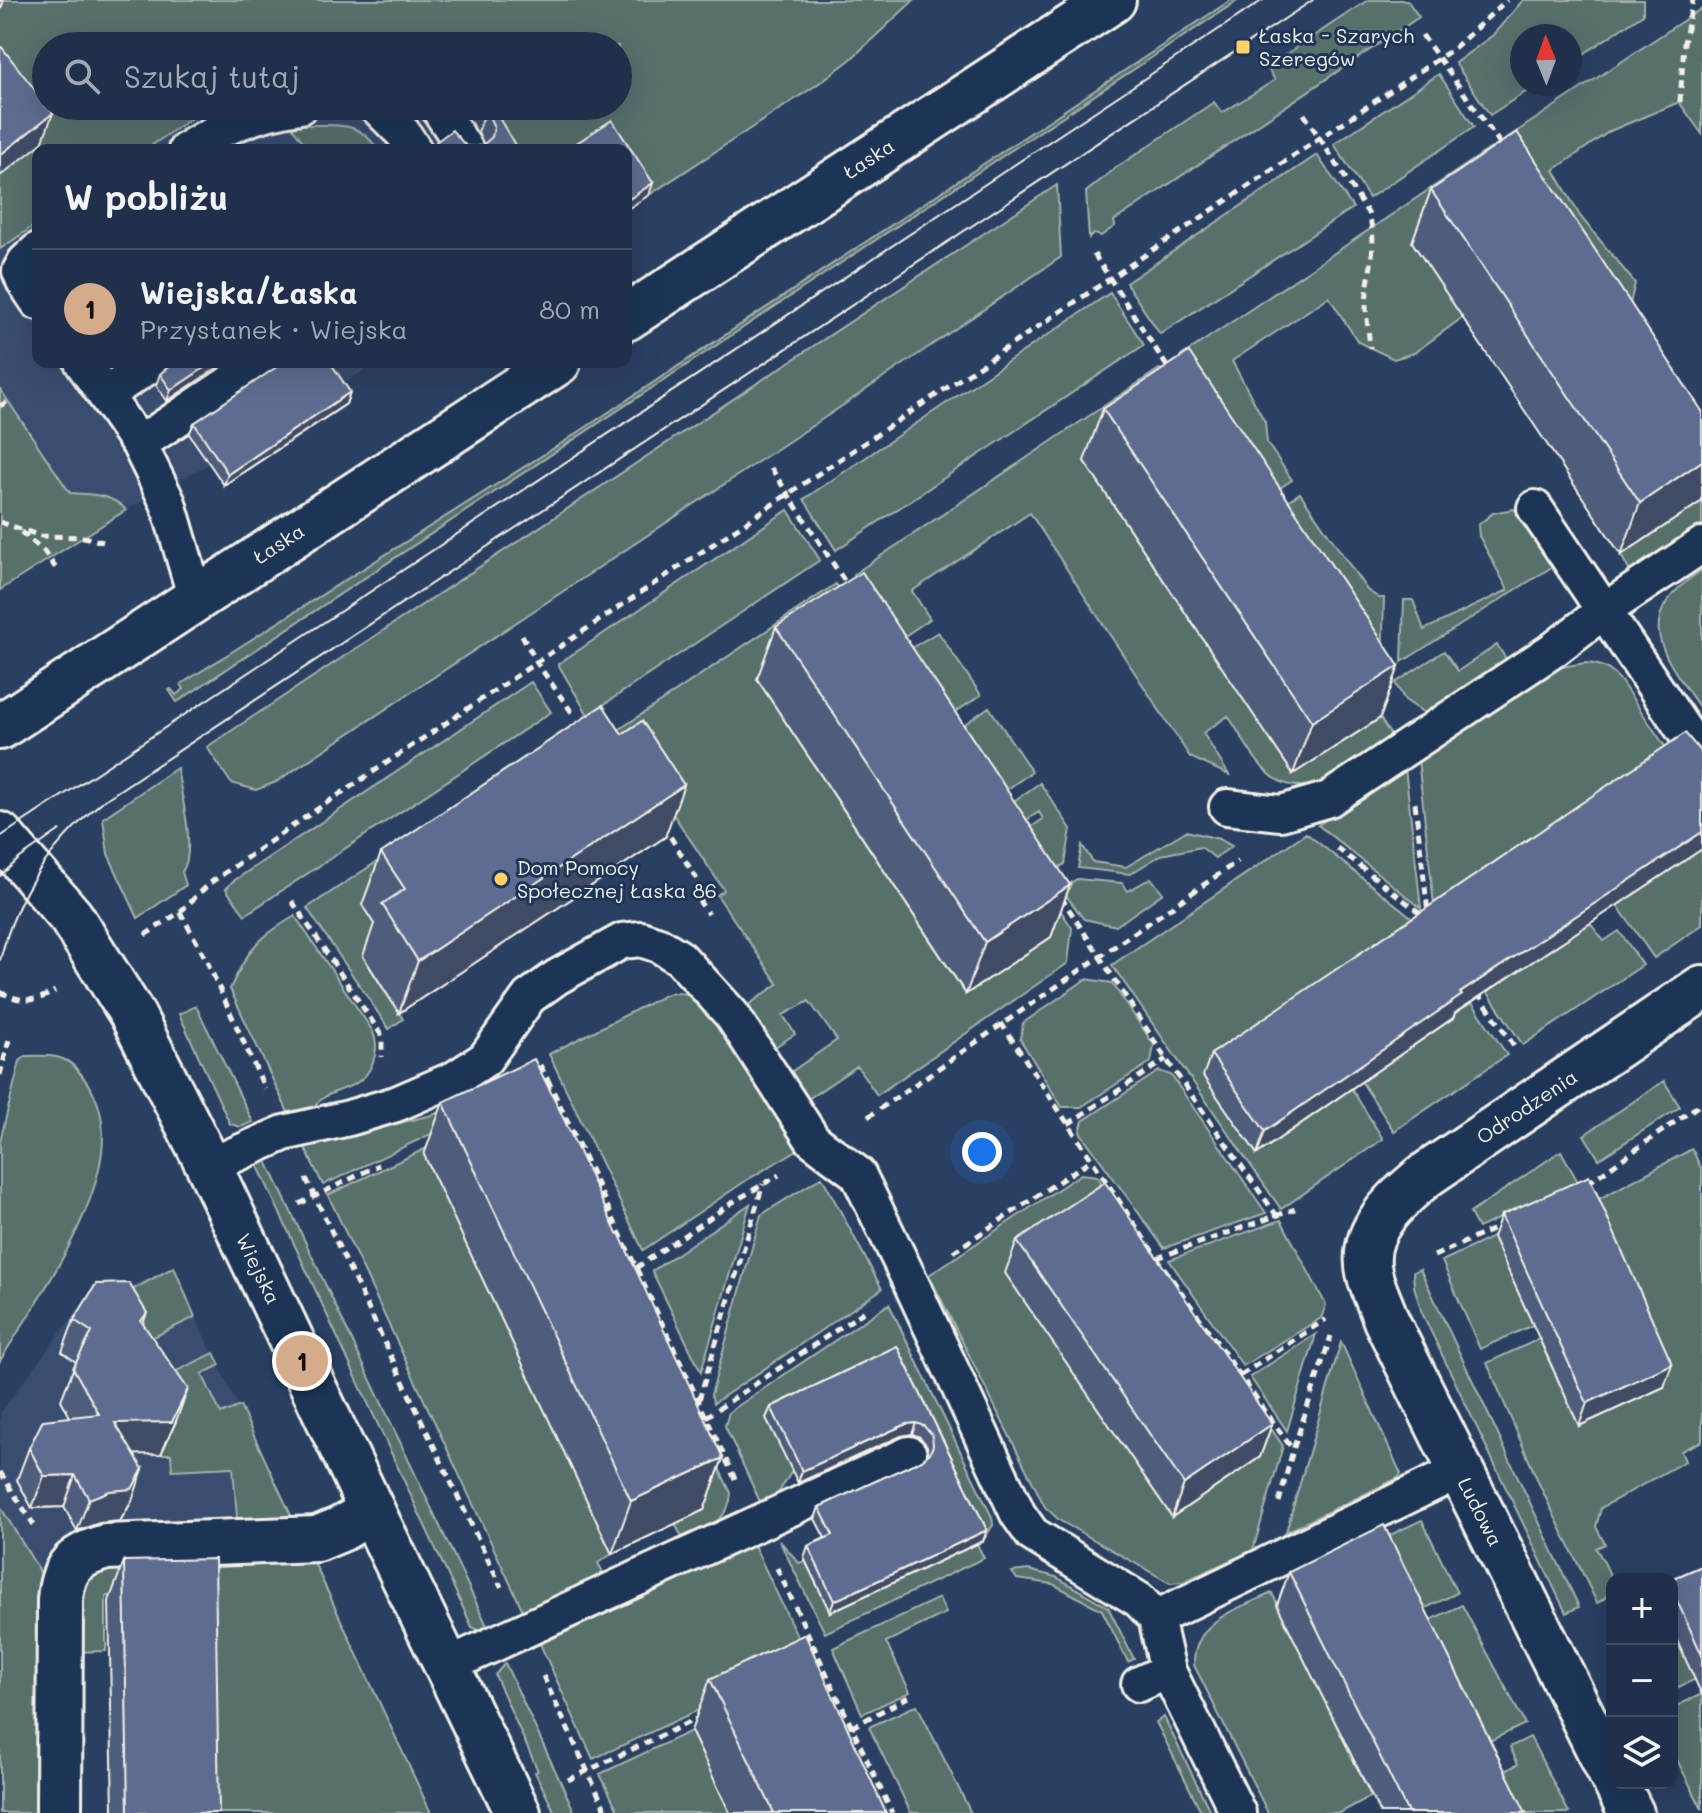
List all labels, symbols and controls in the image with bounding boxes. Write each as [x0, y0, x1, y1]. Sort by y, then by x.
place label: Łaska - Szarych Szeregów [1259, 22, 1414, 71]
north arrow [1510, 24, 1582, 96]
search box [32, 32, 632, 120]
marker: Łaska - Szarych Szeregów [1234, 38, 1252, 56]
icon: search [60, 54, 104, 98]
text: Szukaj tutaj [124, 56, 300, 96]
street label: Łaska [838, 132, 899, 184]
text: W pobliżu [64, 174, 228, 219]
text: Wiejska/Łaska [140, 272, 358, 312]
text: 1 [84, 292, 96, 326]
text: 80 m [539, 292, 600, 326]
text: Przystanek · Wiejska [140, 312, 408, 346]
street label: Łaska [248, 517, 309, 569]
place label: Dom Pomocy Społecznej Łaska 86 [517, 854, 717, 903]
marker: Dom Pomocy Społecznej Łaska 86 [492, 870, 510, 888]
street label: Odrodzenia [1471, 1063, 1582, 1149]
your location [962, 1132, 1002, 1172]
street label: Wiejska [231, 1229, 287, 1308]
pin: 1 [276, 1331, 328, 1391]
street label: Ludowa [1453, 1473, 1509, 1550]
map controls [1606, 1573, 1678, 1789]
button: + [1606, 1573, 1678, 1645]
button: − [1606, 1645, 1678, 1717]
button: layers [1606, 1717, 1678, 1789]

